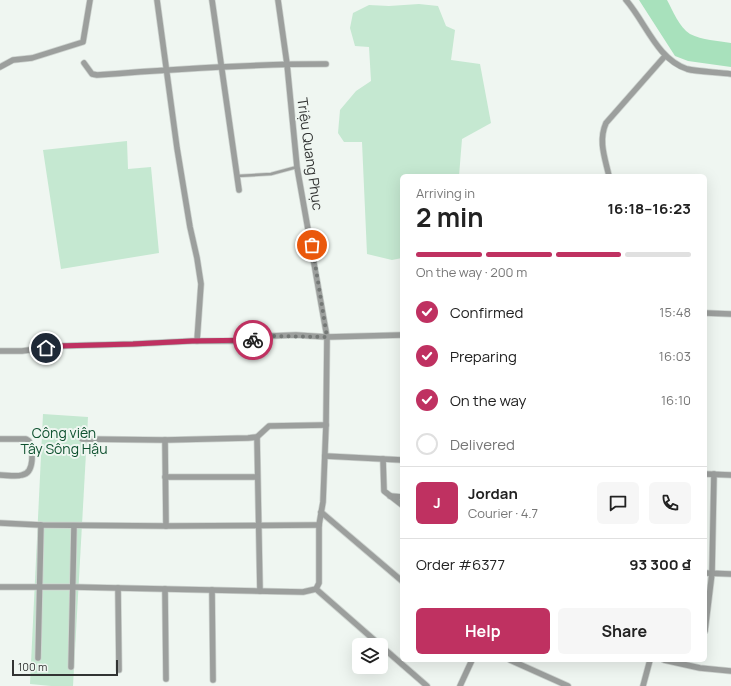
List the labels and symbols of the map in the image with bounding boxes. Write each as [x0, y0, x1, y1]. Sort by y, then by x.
street label: Triệu Quang Phục [293, 96, 328, 212]
pin [295, 228, 329, 262]
courier [233, 320, 273, 360]
pin [29, 331, 63, 365]
park label: Công viên Tây Sông Hậu [21, 423, 107, 458]
scale bar [12, 658, 118, 677]

